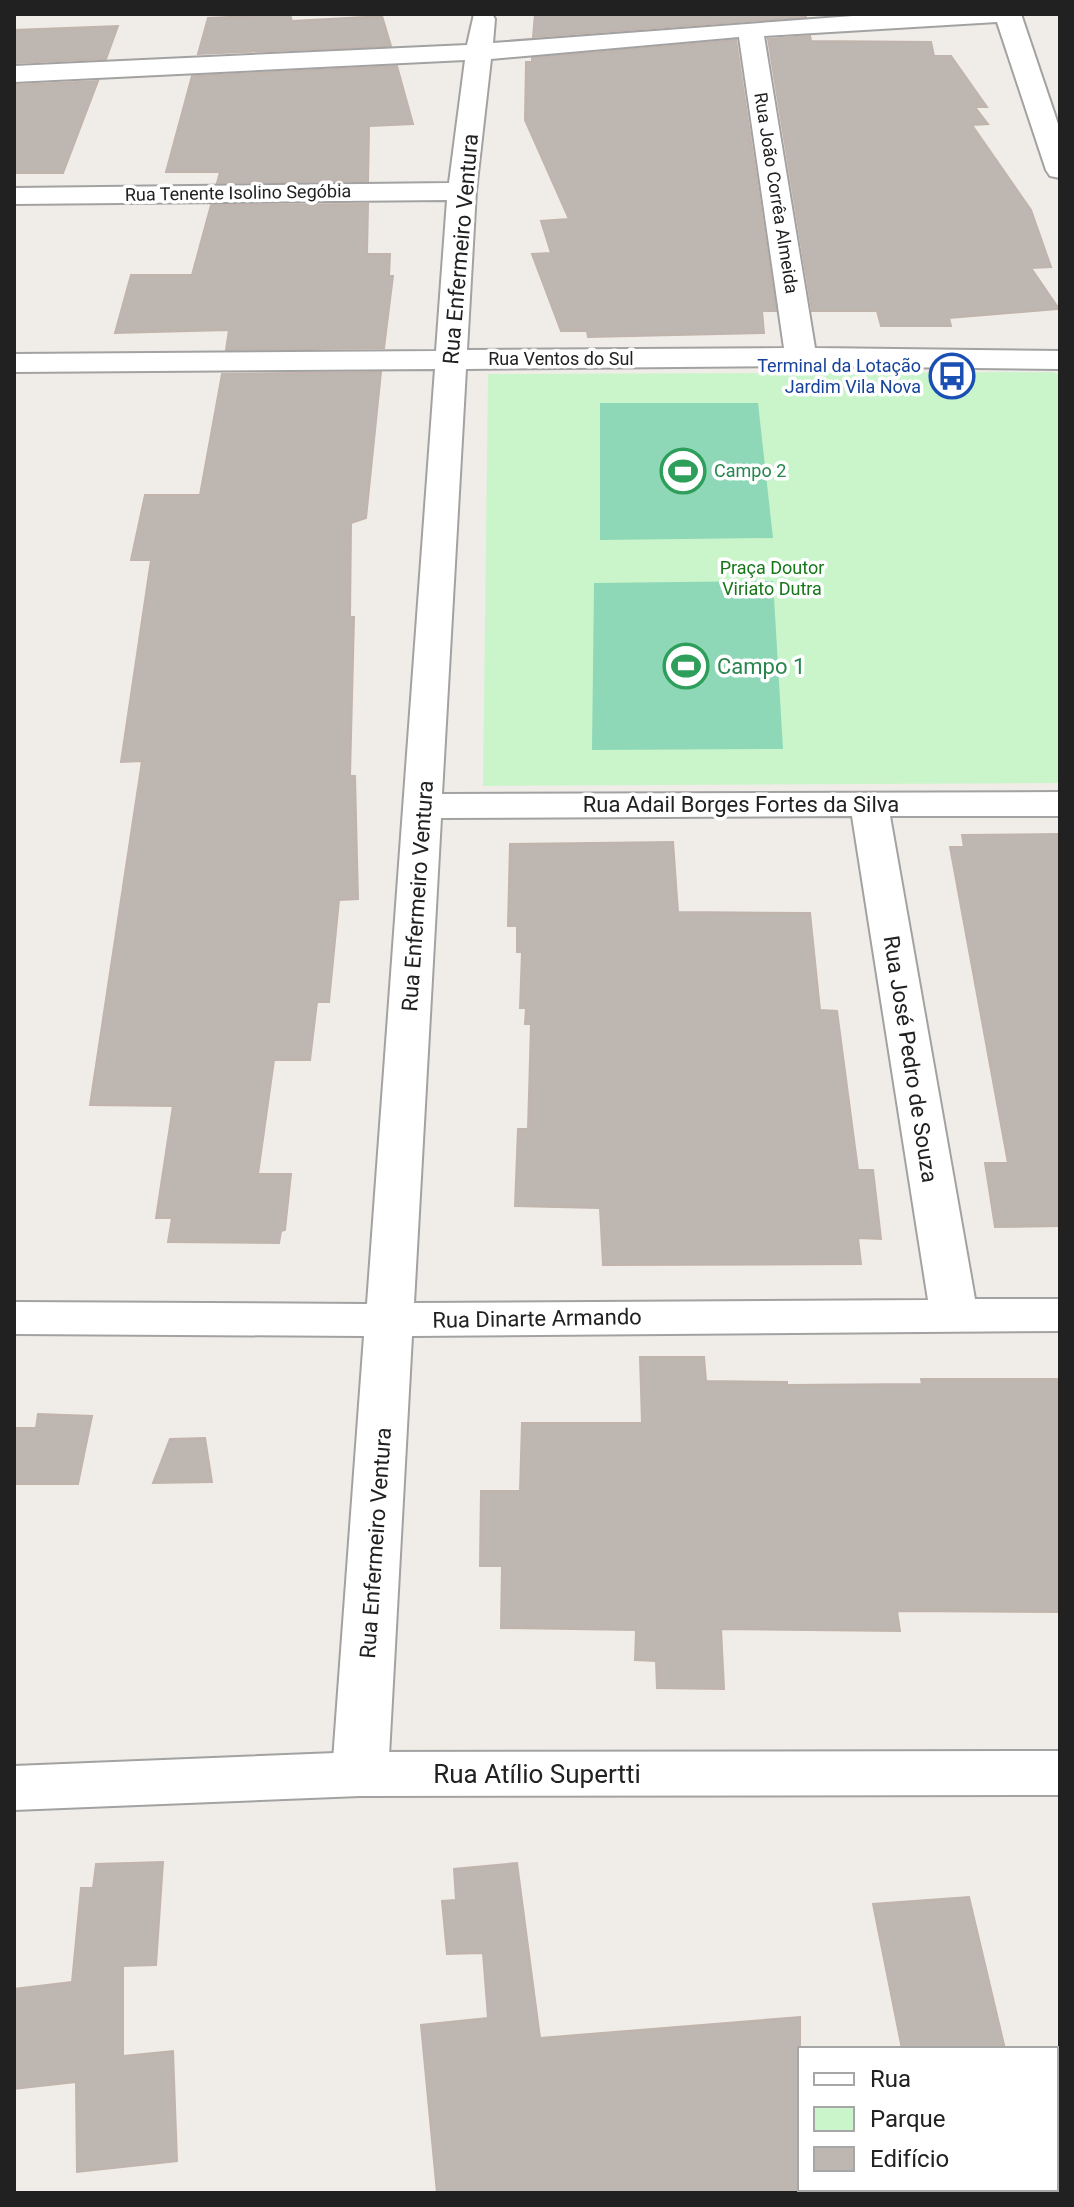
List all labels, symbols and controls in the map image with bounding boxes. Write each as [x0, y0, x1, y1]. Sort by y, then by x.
street label: Rua João Corrêa Almeida [750, 91, 803, 295]
street label: Rua Enfermeiro Ventura [438, 133, 483, 365]
street label: Rua Tenente Isolino Segóbia [125, 180, 351, 205]
street label: Rua Ventos do Sul [488, 348, 634, 369]
bus stop icon: Terminal da Lotação Jardim Vila Nova [928, 352, 976, 400]
place label: Terminal da Lotação Jardim Vila Nova [757, 355, 921, 397]
sports icon: Campo 2 [659, 447, 707, 495]
place label: Campo 2 [714, 460, 786, 481]
park label: Praça Doutor Viriato Dutra [720, 557, 824, 599]
sports icon: Campo 1 [662, 642, 710, 690]
place label: Campo 1 [717, 654, 805, 679]
street label: Rua Enfermeiro Ventura [397, 780, 438, 1012]
street label: Rua Adail Borges Fortes da Silva [583, 792, 899, 817]
street label: Rua José Pedro de Souza [879, 934, 942, 1184]
street label: Rua Dinarte Armando [432, 1304, 642, 1333]
street label: Rua Enfermeiro Ventura [355, 1427, 396, 1659]
street label: Rua Atílio Supertti [433, 1759, 641, 1789]
legend [798, 2047, 1058, 2191]
text: Rua [870, 2065, 911, 2093]
text: Parque [870, 2105, 946, 2133]
text: Edifício [870, 2145, 949, 2173]

